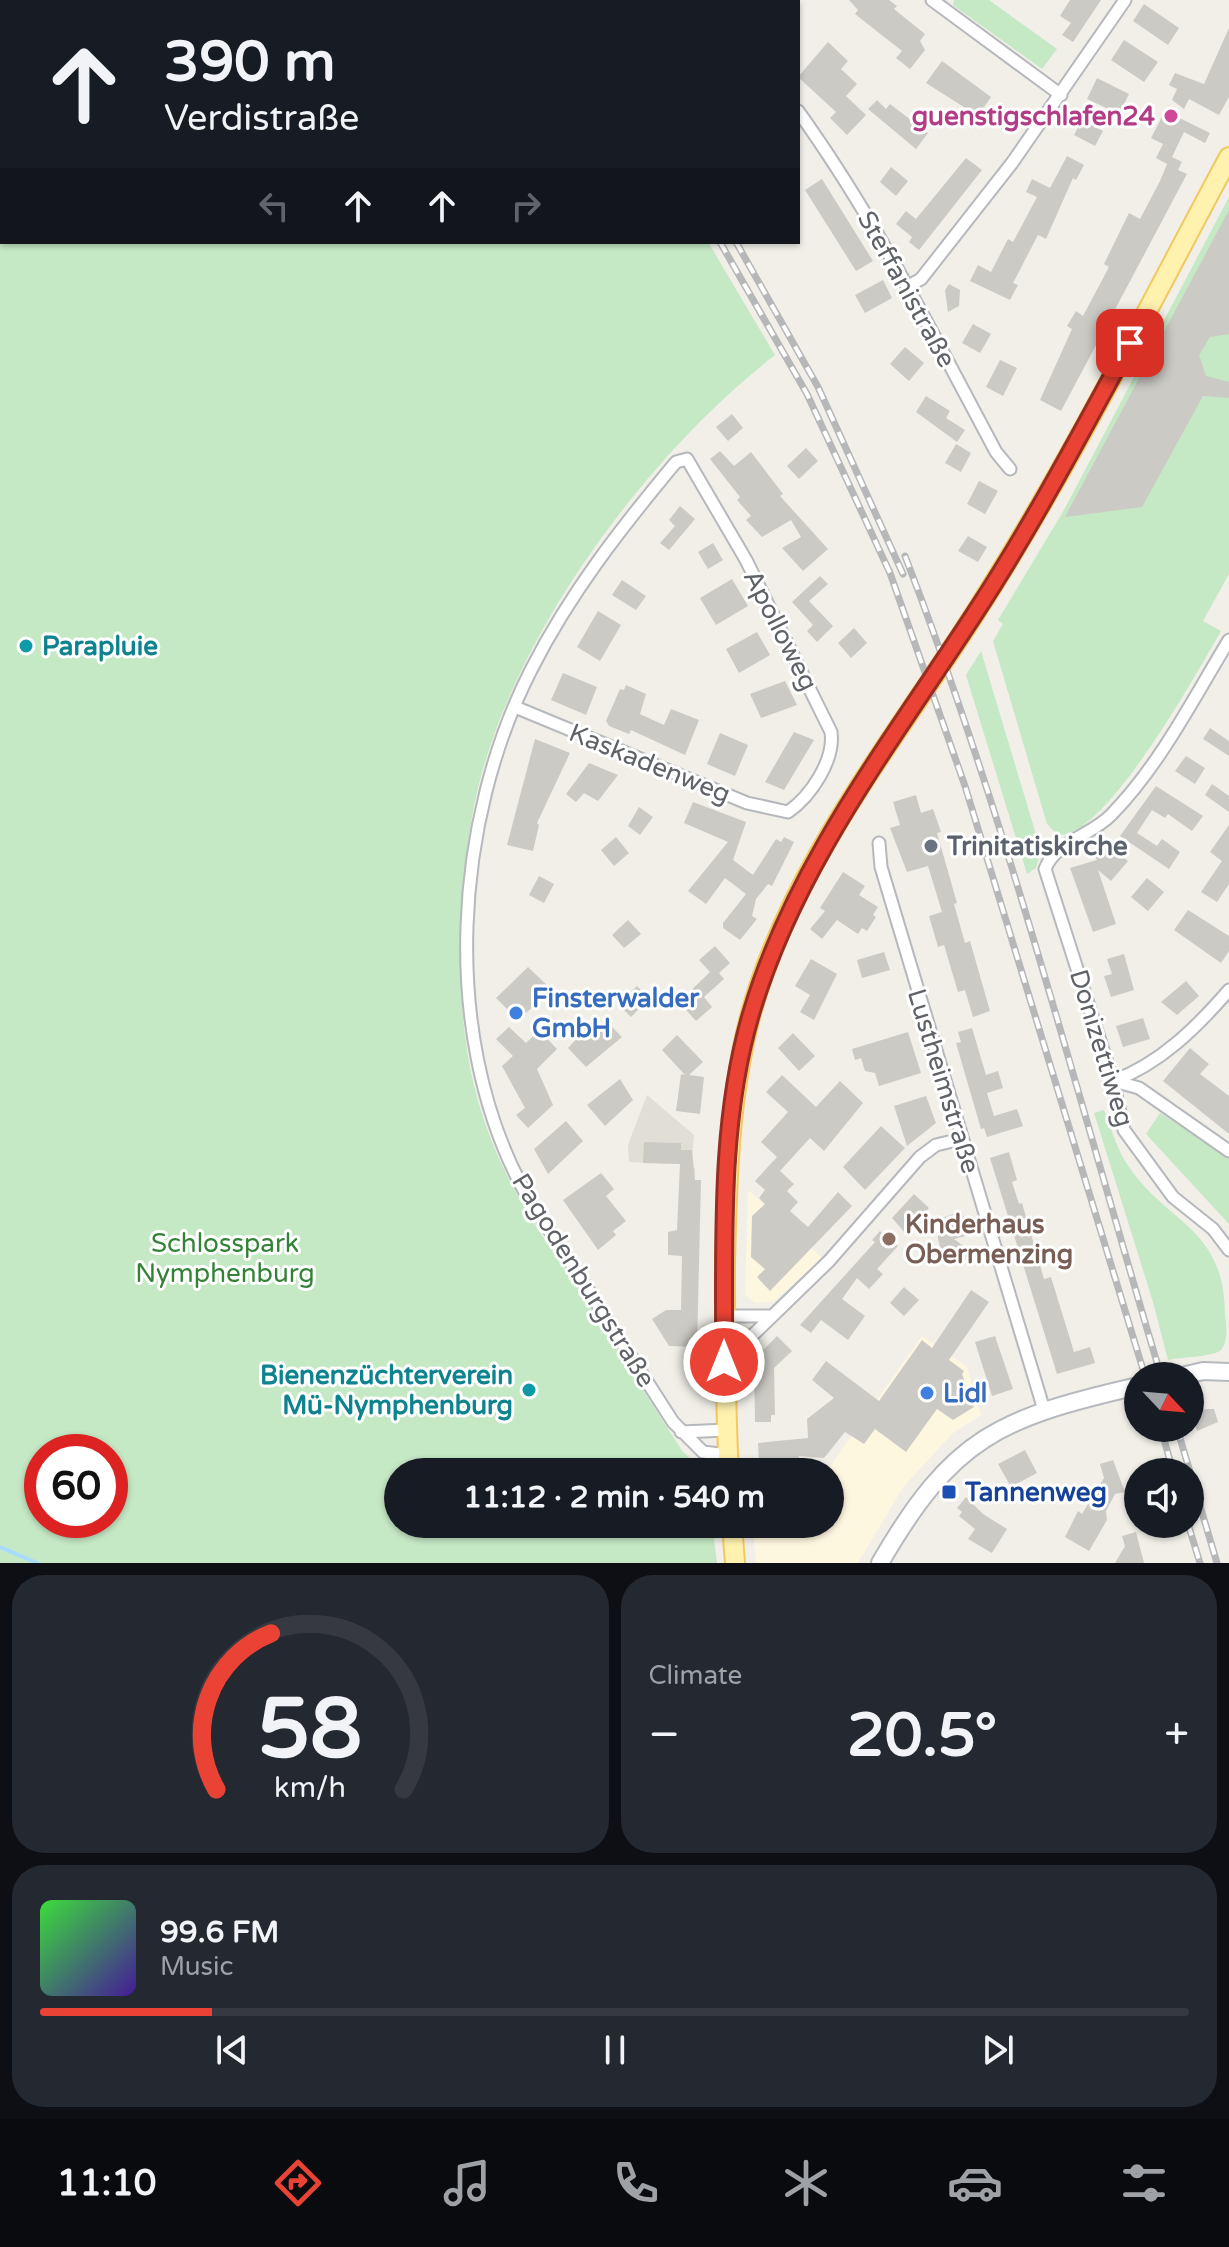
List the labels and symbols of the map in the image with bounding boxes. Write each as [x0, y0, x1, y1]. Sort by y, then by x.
place label: guenstigschlafen24 [912, 101, 1155, 132]
marker: guenstigschlafen24 [1162, 107, 1180, 125]
street label: Steffanistraße [851, 206, 962, 373]
pin [1096, 309, 1164, 377]
street label: Apolloweg [737, 565, 824, 696]
place label: Parapluie [42, 631, 158, 662]
marker: Parapluie [17, 637, 35, 655]
street label: Kaskadenweg [565, 717, 735, 810]
place label: Trinitatiskirche [946, 831, 1128, 862]
marker: Trinitatiskirche [922, 837, 940, 855]
street label: Donizettiweg [1063, 966, 1140, 1130]
place label: Finsterwalder GmbH [532, 983, 700, 1044]
street label: Lustheimstraße [901, 985, 986, 1177]
marker: Finsterwalder GmbH [507, 1004, 525, 1022]
street label: Pagodenburgstraße [505, 1168, 662, 1393]
place label: Kinderhaus Obermenzing [905, 1209, 1073, 1270]
park label: Schlosspark Nymphenburg [135, 1228, 315, 1289]
marker: Kinderhaus Obermenzing [880, 1230, 898, 1248]
position arrow [682, 1320, 766, 1404]
place label: Bienenzüchterverein Mü-Nymphenburg [260, 1360, 513, 1421]
north arrow [1124, 1362, 1204, 1442]
place label: Lidl [943, 1378, 987, 1409]
marker: Bienenzüchterverein Mü-Nymphenburg [520, 1381, 538, 1399]
marker: Lidl [918, 1384, 936, 1402]
speed limit sign: 60 [24, 1434, 128, 1538]
place label: Tannenweg [964, 1477, 1107, 1508]
marker: Tannenweg [940, 1483, 958, 1501]

